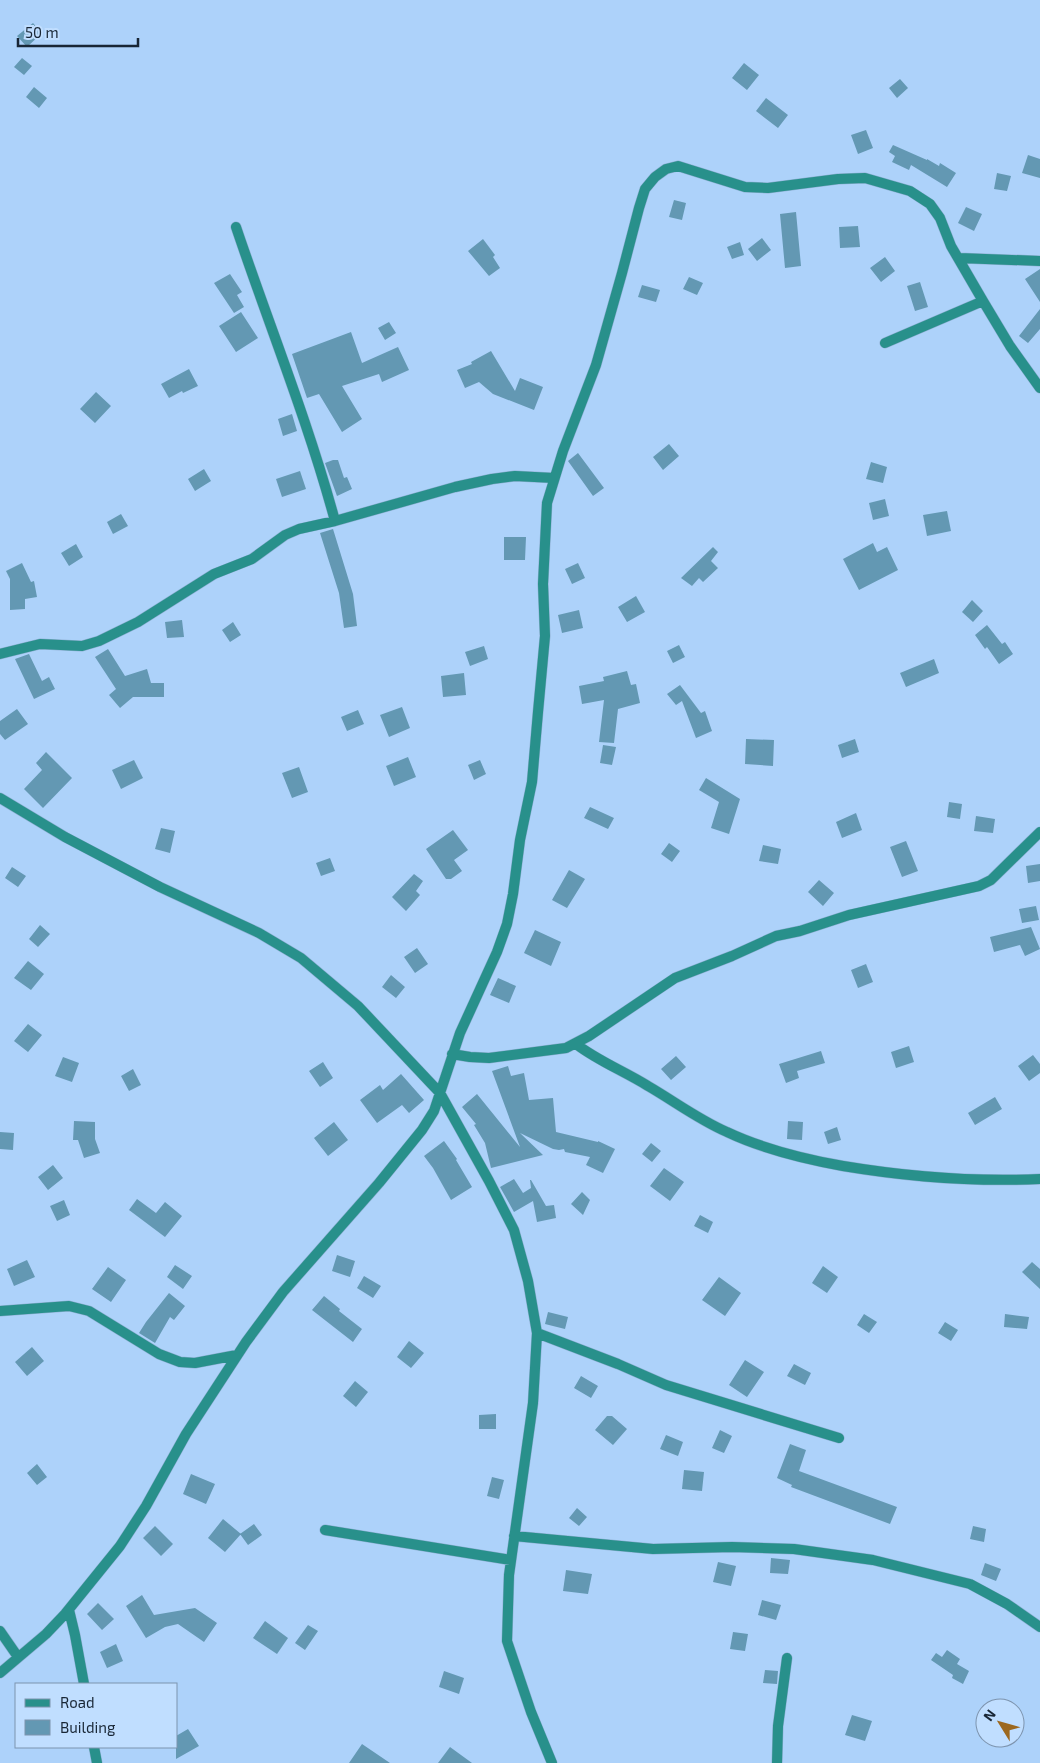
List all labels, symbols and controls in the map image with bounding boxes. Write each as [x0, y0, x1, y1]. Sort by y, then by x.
scale bar [18, 15, 138, 47]
text: 50 m [25, 23, 59, 41]
legend [15, 1683, 178, 1748]
text: Road [60, 1693, 95, 1711]
north arrow [975, 1698, 1025, 1748]
text: N [979, 1706, 999, 1724]
text: Building [60, 1718, 116, 1736]

